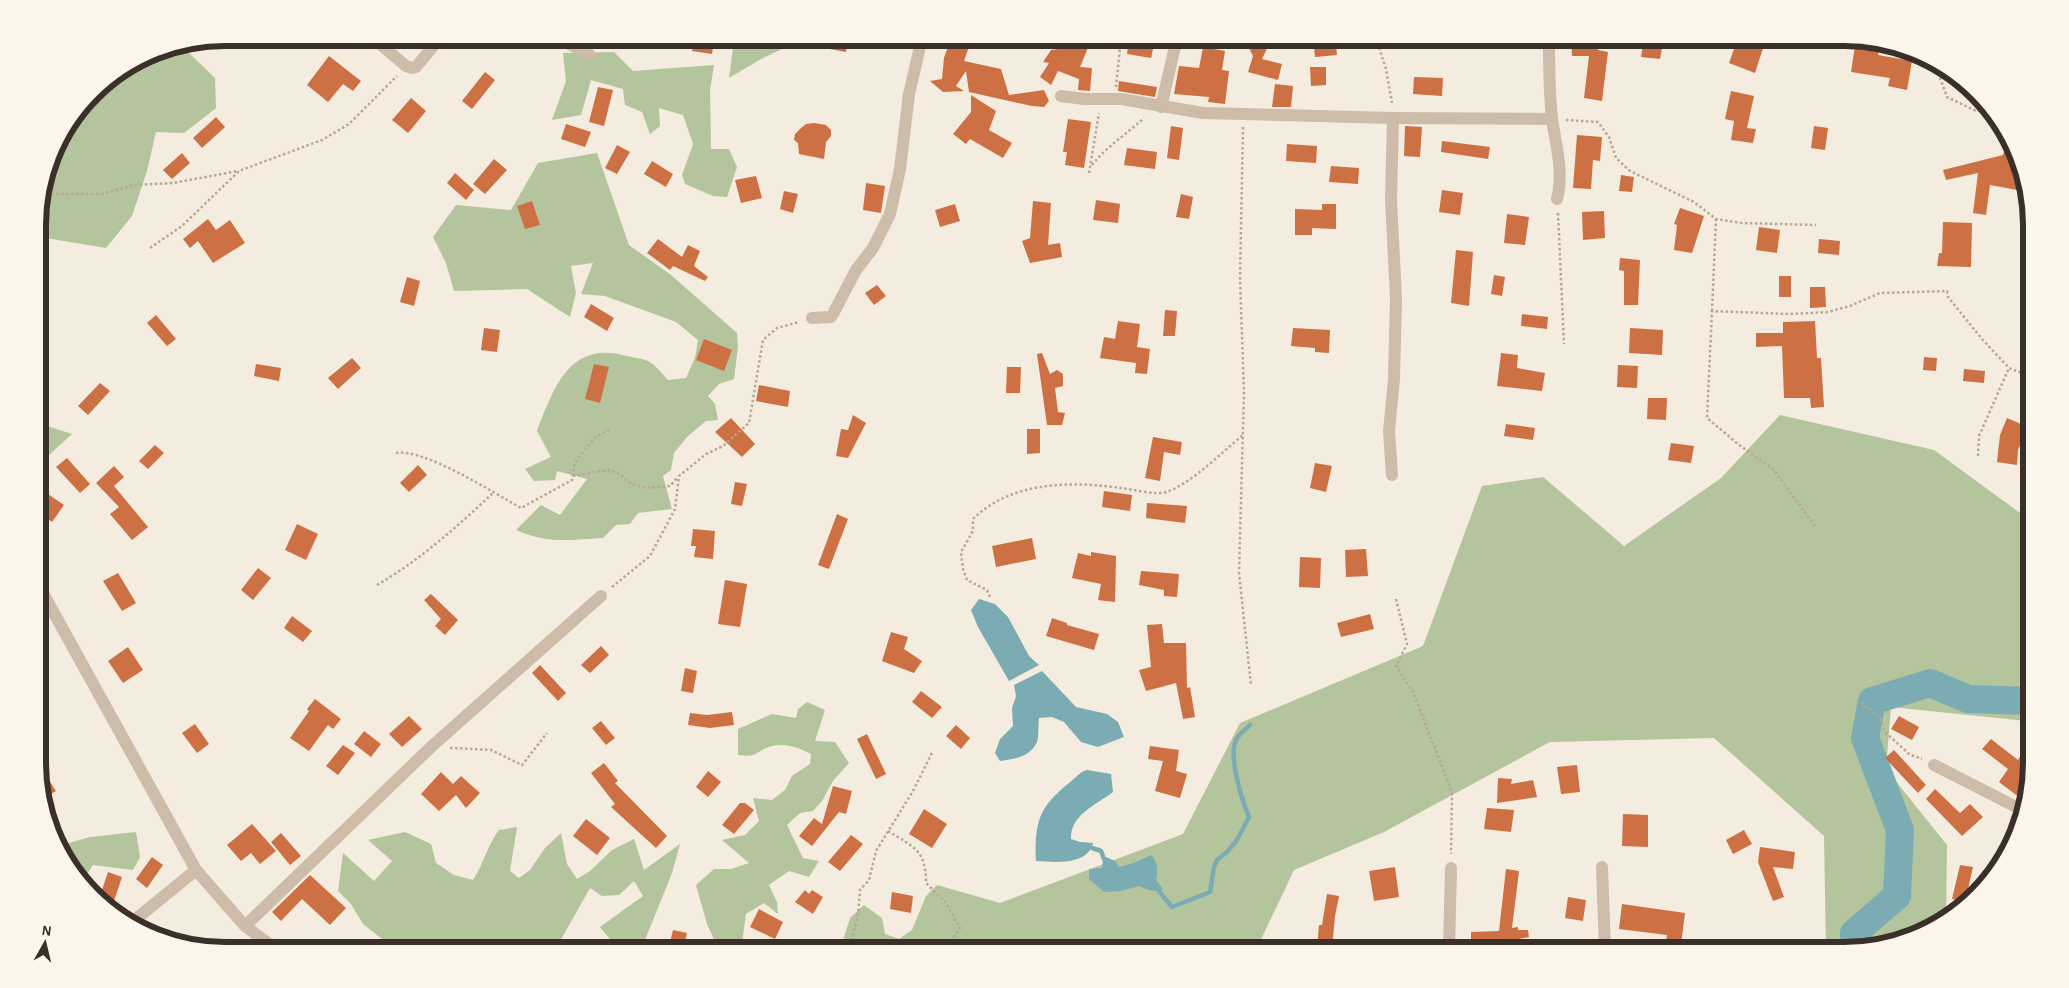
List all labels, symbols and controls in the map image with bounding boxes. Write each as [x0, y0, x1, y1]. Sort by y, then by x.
north arrow [20, 918, 70, 968]
text: N [41, 924, 52, 939]

